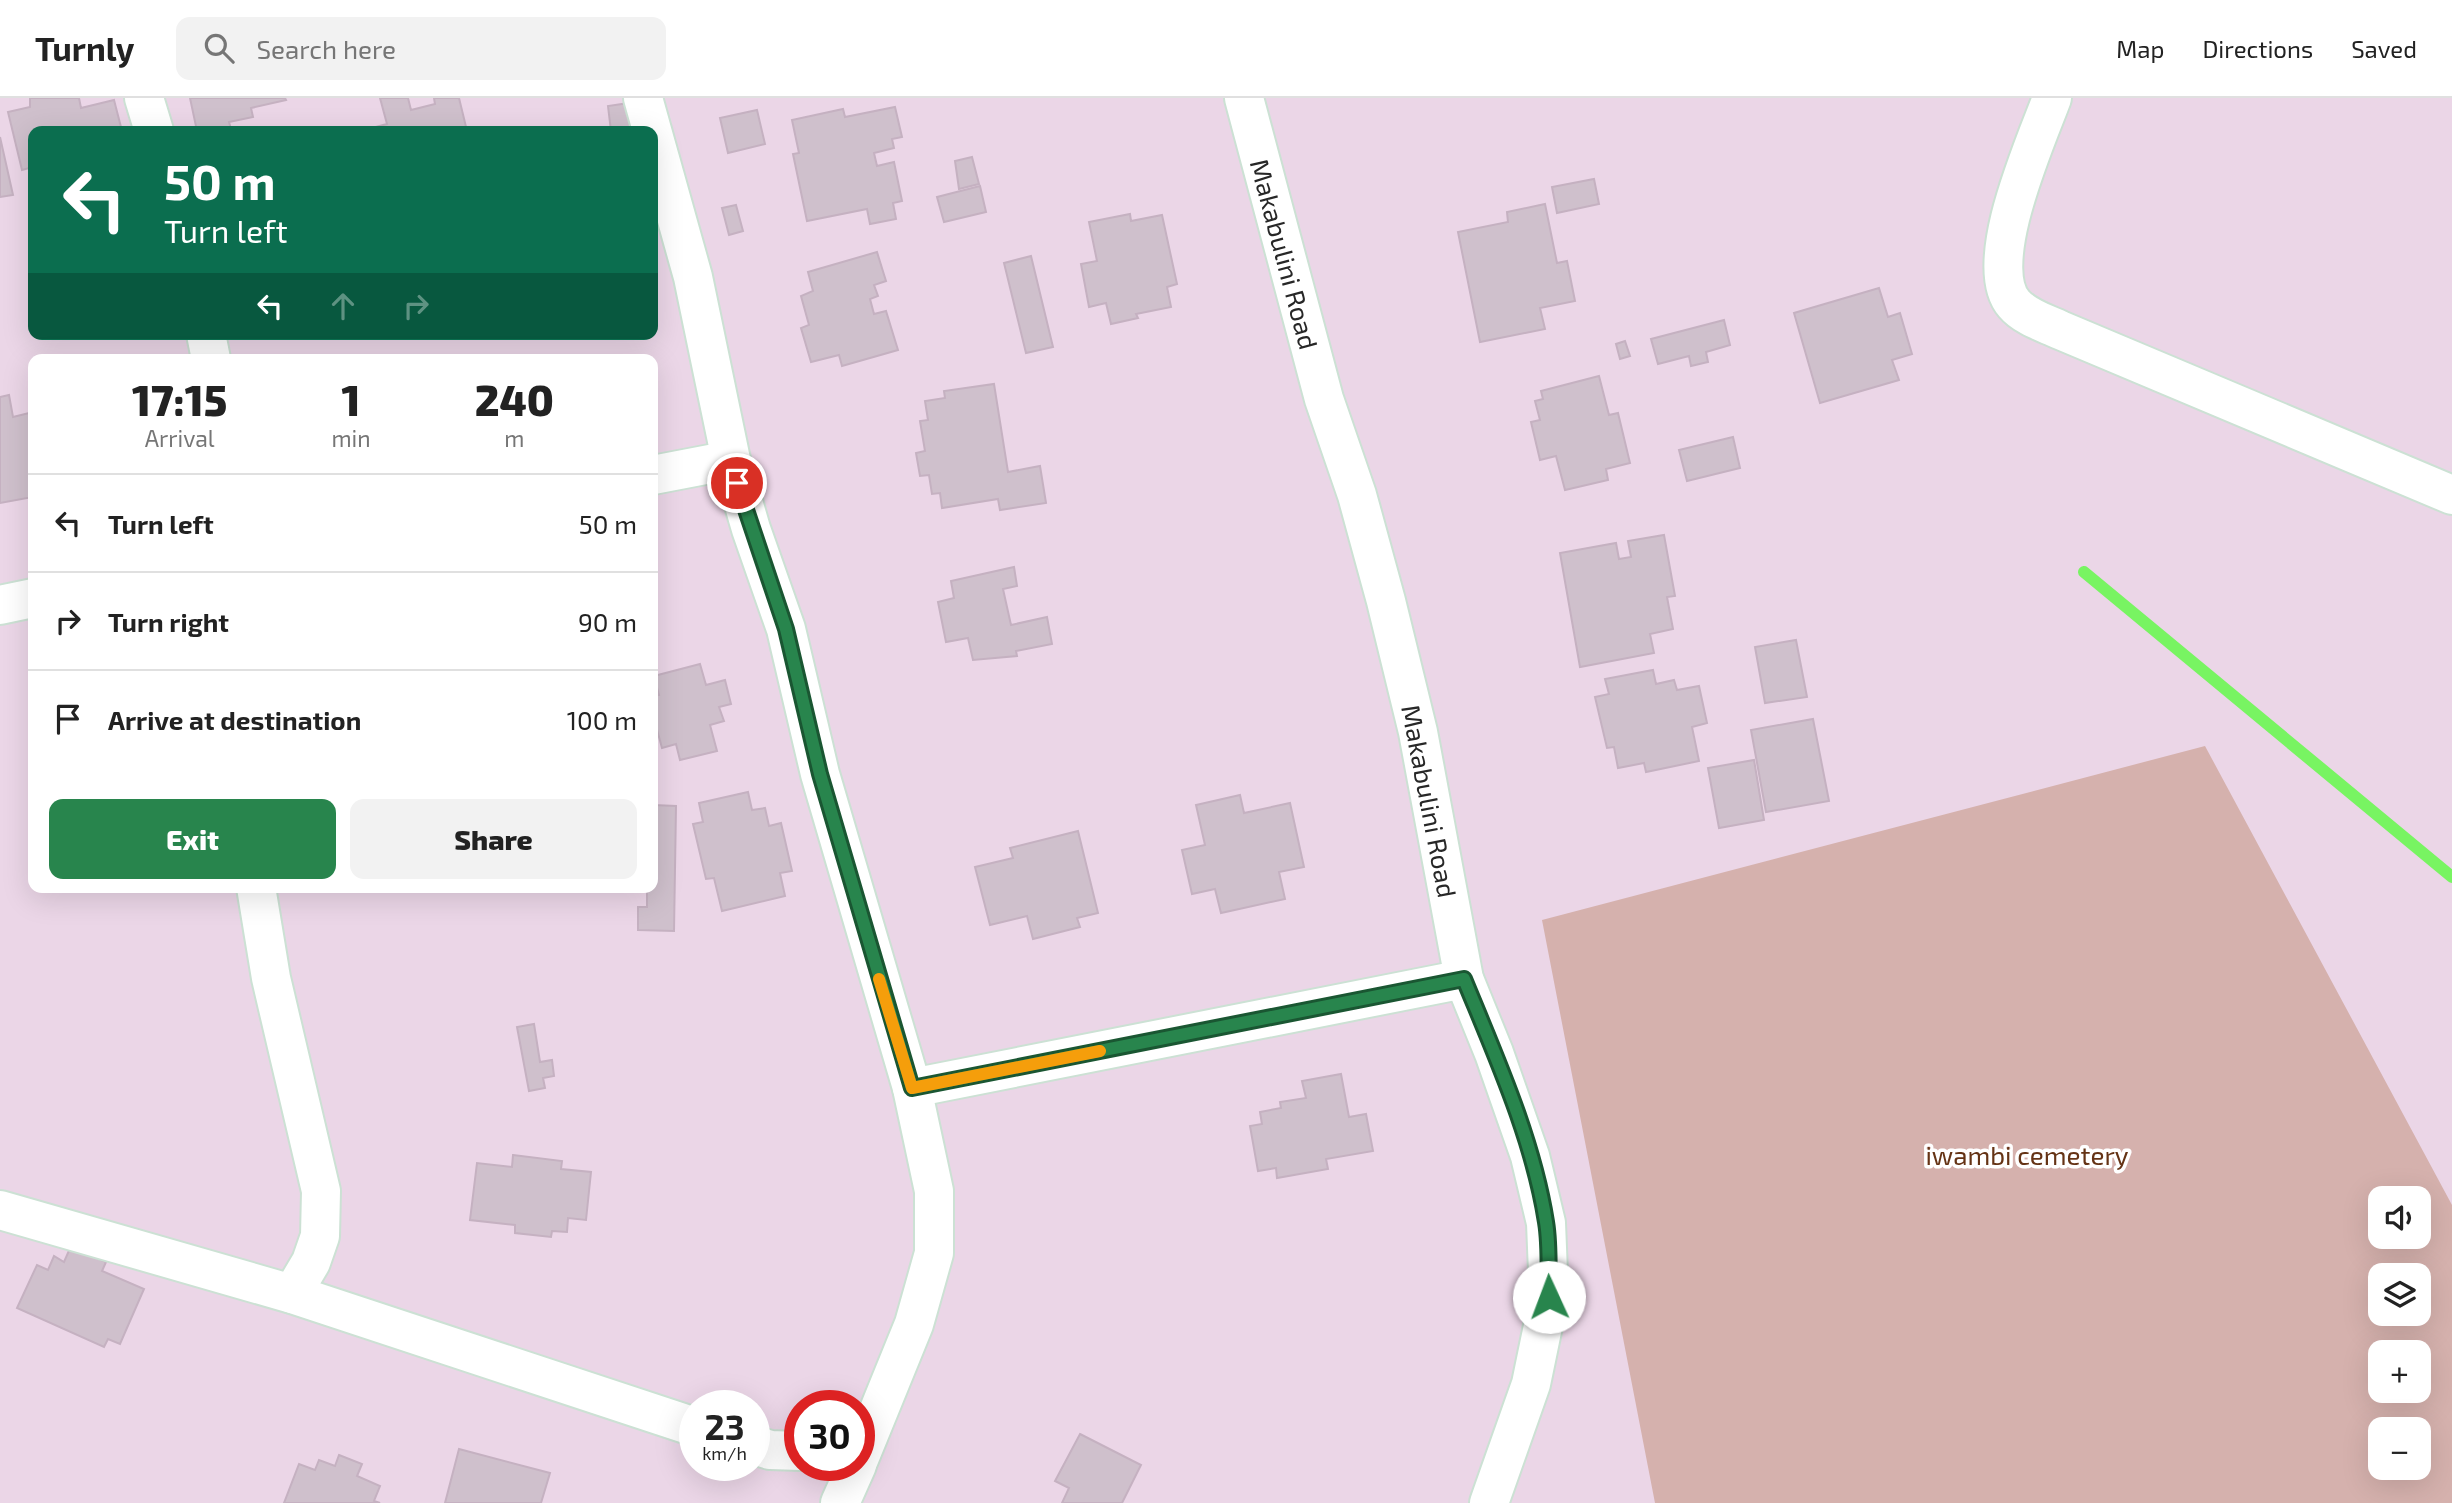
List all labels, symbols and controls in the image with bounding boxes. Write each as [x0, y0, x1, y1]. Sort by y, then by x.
search box [176, 17, 666, 80]
text: Turnly [35, 28, 134, 68]
icon: search [200, 29, 238, 67]
text: Search here [256, 33, 396, 64]
text: Map [2116, 34, 2164, 63]
text: Directions [2202, 34, 2313, 63]
text: Saved [2351, 34, 2417, 63]
text: 50 m [164, 151, 276, 210]
icon: left [49, 154, 140, 245]
street label: Makabulini Road [1245, 156, 1325, 352]
text: Turn left [164, 211, 288, 249]
icon: left [251, 287, 289, 325]
icon: ahead [324, 287, 362, 325]
icon: right [397, 287, 435, 325]
text: 17:15 [132, 374, 227, 424]
text: 1 [342, 374, 360, 424]
text: 240 [475, 374, 554, 424]
text: Arrival [145, 424, 215, 452]
text: min [331, 424, 371, 452]
text: m [504, 424, 524, 452]
pin [707, 453, 767, 513]
icon: arrive [718, 464, 756, 502]
icon: left [49, 504, 87, 542]
text: Turn left [108, 508, 214, 539]
text: 50 m [579, 508, 637, 539]
icon: right [49, 602, 87, 640]
text: Turn right [108, 606, 229, 637]
text: 90 m [578, 606, 637, 637]
icon: arrive [49, 700, 87, 738]
street label: Makabulini Road [1396, 702, 1464, 900]
text: Arrive at destination [108, 704, 361, 735]
text: 100 m [567, 704, 637, 735]
button: Exit [49, 799, 336, 879]
button: Share [350, 799, 637, 879]
park label: iwambi cemetery [1925, 1139, 2129, 1170]
map controls [2368, 1186, 2431, 1480]
button: sound [2368, 1186, 2431, 1249]
position arrow [1512, 1260, 1586, 1334]
button: layers [2368, 1263, 2431, 1326]
button: + [2368, 1340, 2431, 1403]
speed limit sign: 30 [784, 1390, 875, 1481]
text: 23 [704, 1405, 745, 1447]
button: − [2368, 1417, 2431, 1480]
text: km/h [702, 1442, 747, 1464]

